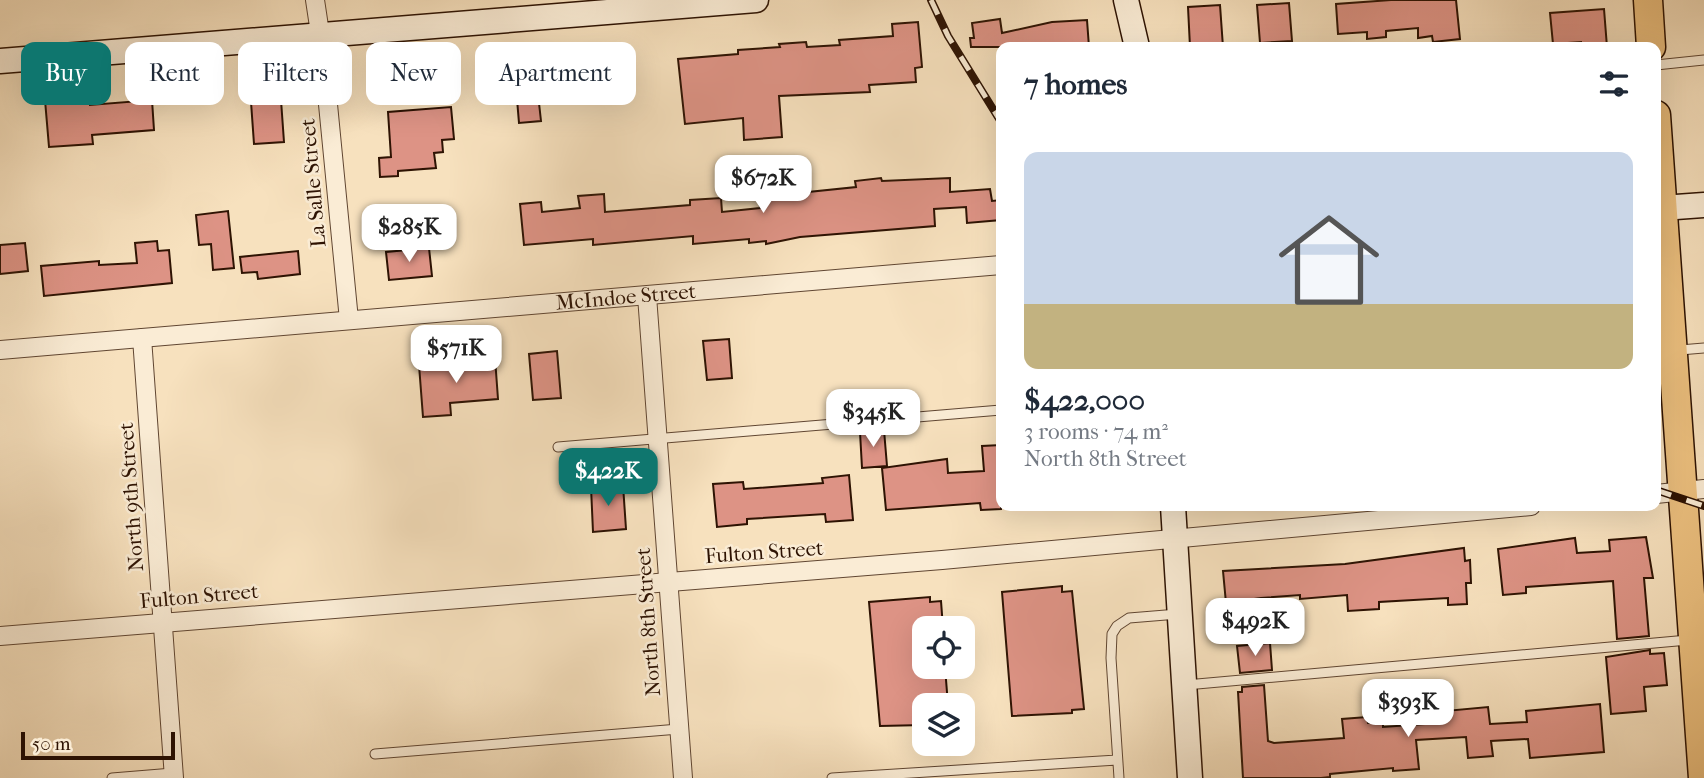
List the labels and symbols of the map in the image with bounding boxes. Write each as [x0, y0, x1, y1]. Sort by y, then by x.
street label: La Salle Street [295, 117, 331, 248]
pin: $672K [714, 156, 812, 215]
pin: $285K [360, 204, 458, 264]
street label: McIndoe Street [555, 279, 697, 315]
pin: $571K [407, 326, 505, 385]
pin: $345K [824, 390, 922, 449]
street label: North 9th Street [114, 421, 148, 572]
pin: $422K [559, 448, 657, 508]
street label: Fulton Street [704, 536, 825, 568]
street label: North 8th Street [631, 547, 665, 697]
street label: Fulton Street [139, 579, 260, 613]
pin: $492K [1206, 598, 1304, 658]
pin: $393K [1359, 680, 1457, 739]
scale bar [21, 729, 175, 761]

